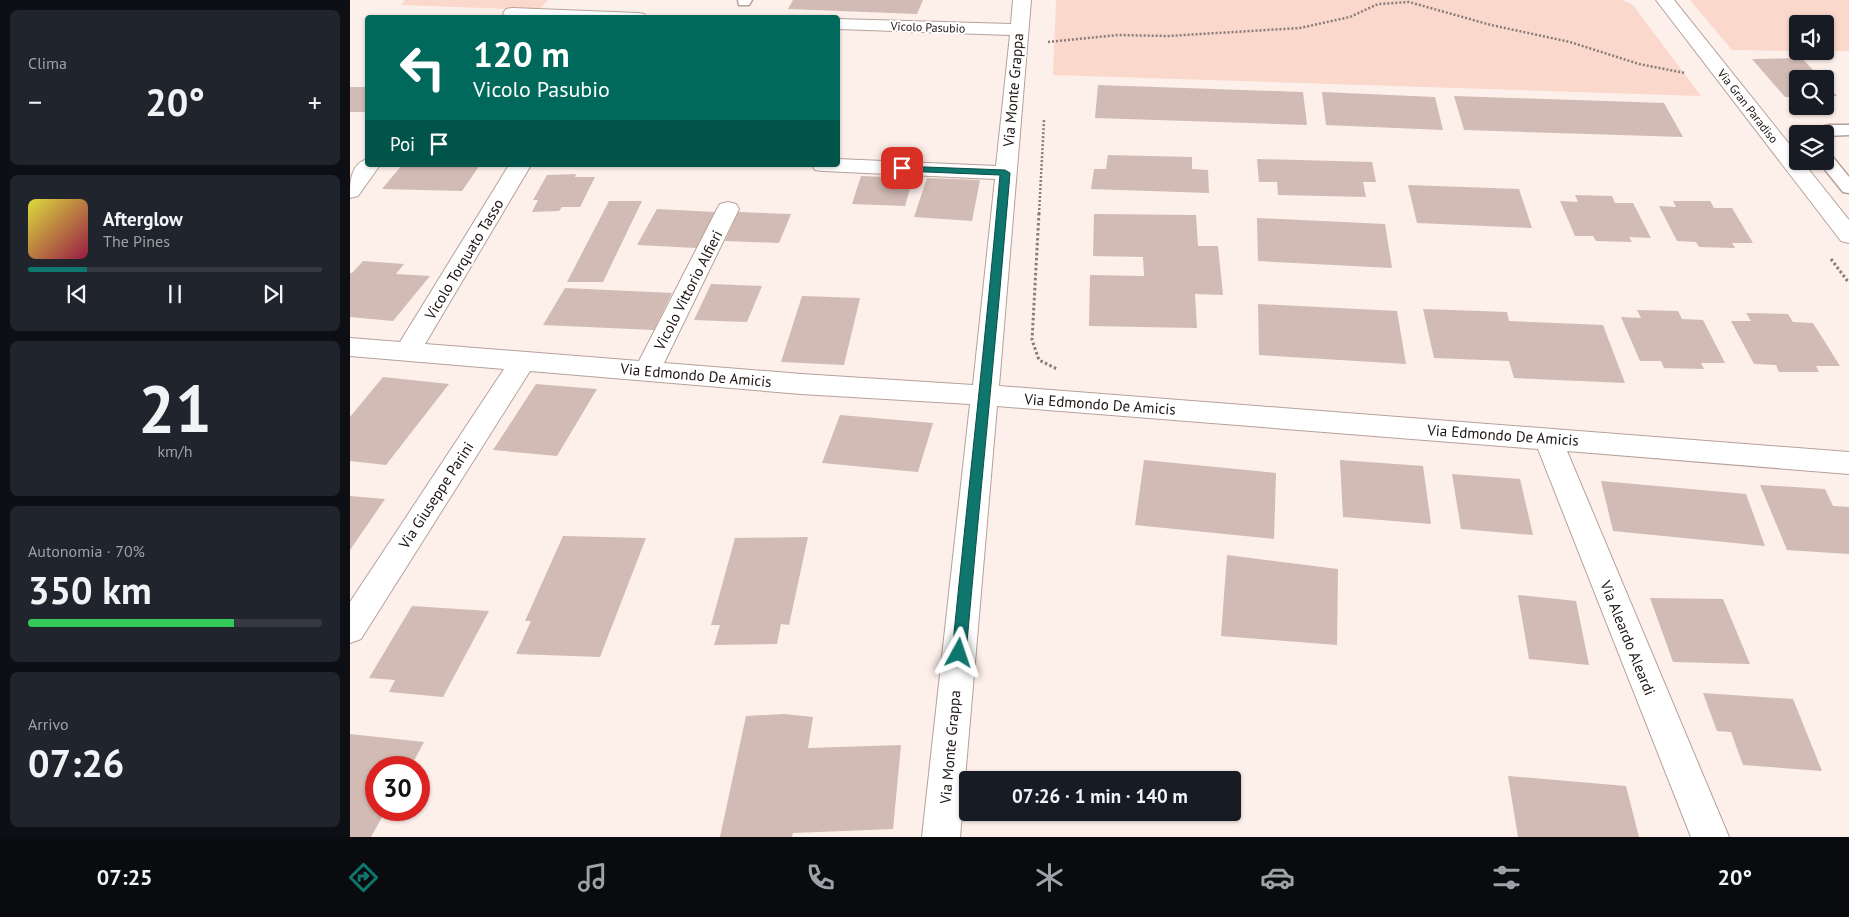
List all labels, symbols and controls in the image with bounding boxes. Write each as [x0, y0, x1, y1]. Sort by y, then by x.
map controls [1789, 15, 1834, 170]
button: sound [1789, 15, 1834, 60]
street label: Vicolo Pasubio [889, 18, 966, 36]
text: 120 m [473, 31, 570, 77]
street label: Via Monte Grappa [998, 32, 1027, 149]
icon: left [390, 35, 455, 100]
text: Clima [28, 53, 67, 73]
street label: Via Gran Paradiso [1714, 65, 1782, 146]
button: search [1789, 70, 1834, 115]
text: Vicolo Pasubio [473, 75, 610, 103]
text: 20° [145, 77, 205, 126]
text: − [28, 83, 42, 120]
text: + [308, 83, 322, 120]
button: layers [1789, 125, 1834, 170]
icon: arrive [425, 130, 453, 158]
text: Poi [390, 132, 415, 156]
pin [881, 147, 923, 189]
icon: arrive [888, 154, 916, 182]
street label: Vicolo Torquato Tasso [420, 195, 508, 324]
text: Afterglow [103, 207, 183, 231]
street label: Vicolo Vittorio Alfieri [649, 227, 726, 354]
text: The Pines [103, 231, 170, 251]
icon: previous [63, 280, 91, 308]
icon: pause [161, 280, 189, 308]
icon: next [259, 280, 287, 308]
street label: Via Edmondo De Amicis [619, 359, 772, 391]
text: 21 [138, 366, 212, 450]
street label: Via Edmondo De Amicis [1023, 389, 1176, 419]
street label: Via Edmondo De Amicis [1426, 420, 1579, 450]
street label: Via Giuseppe Parini [394, 438, 478, 553]
text: km/h [157, 441, 193, 461]
text: Autonomia · 70% [28, 541, 145, 561]
text: 350 km [28, 565, 152, 614]
street label: Via Aleardo Aleardi [1596, 577, 1660, 698]
position arrow [932, 626, 984, 678]
street label: Via Monte Grappa [935, 689, 964, 806]
text: Arrivo [28, 714, 69, 734]
text: 07:26 [28, 738, 124, 787]
speed limit sign: 30 [365, 756, 430, 821]
text: 07:26 · 1 min · 140 m [1012, 784, 1188, 808]
icon: directions [346, 860, 381, 895]
icon: music [575, 860, 610, 895]
icon: phone [803, 860, 838, 895]
icon: climate [1032, 860, 1067, 895]
icon: car [1260, 860, 1295, 895]
icon: filters [1489, 860, 1524, 895]
text: 07:25 [97, 863, 153, 891]
text: 20° [1718, 863, 1752, 891]

